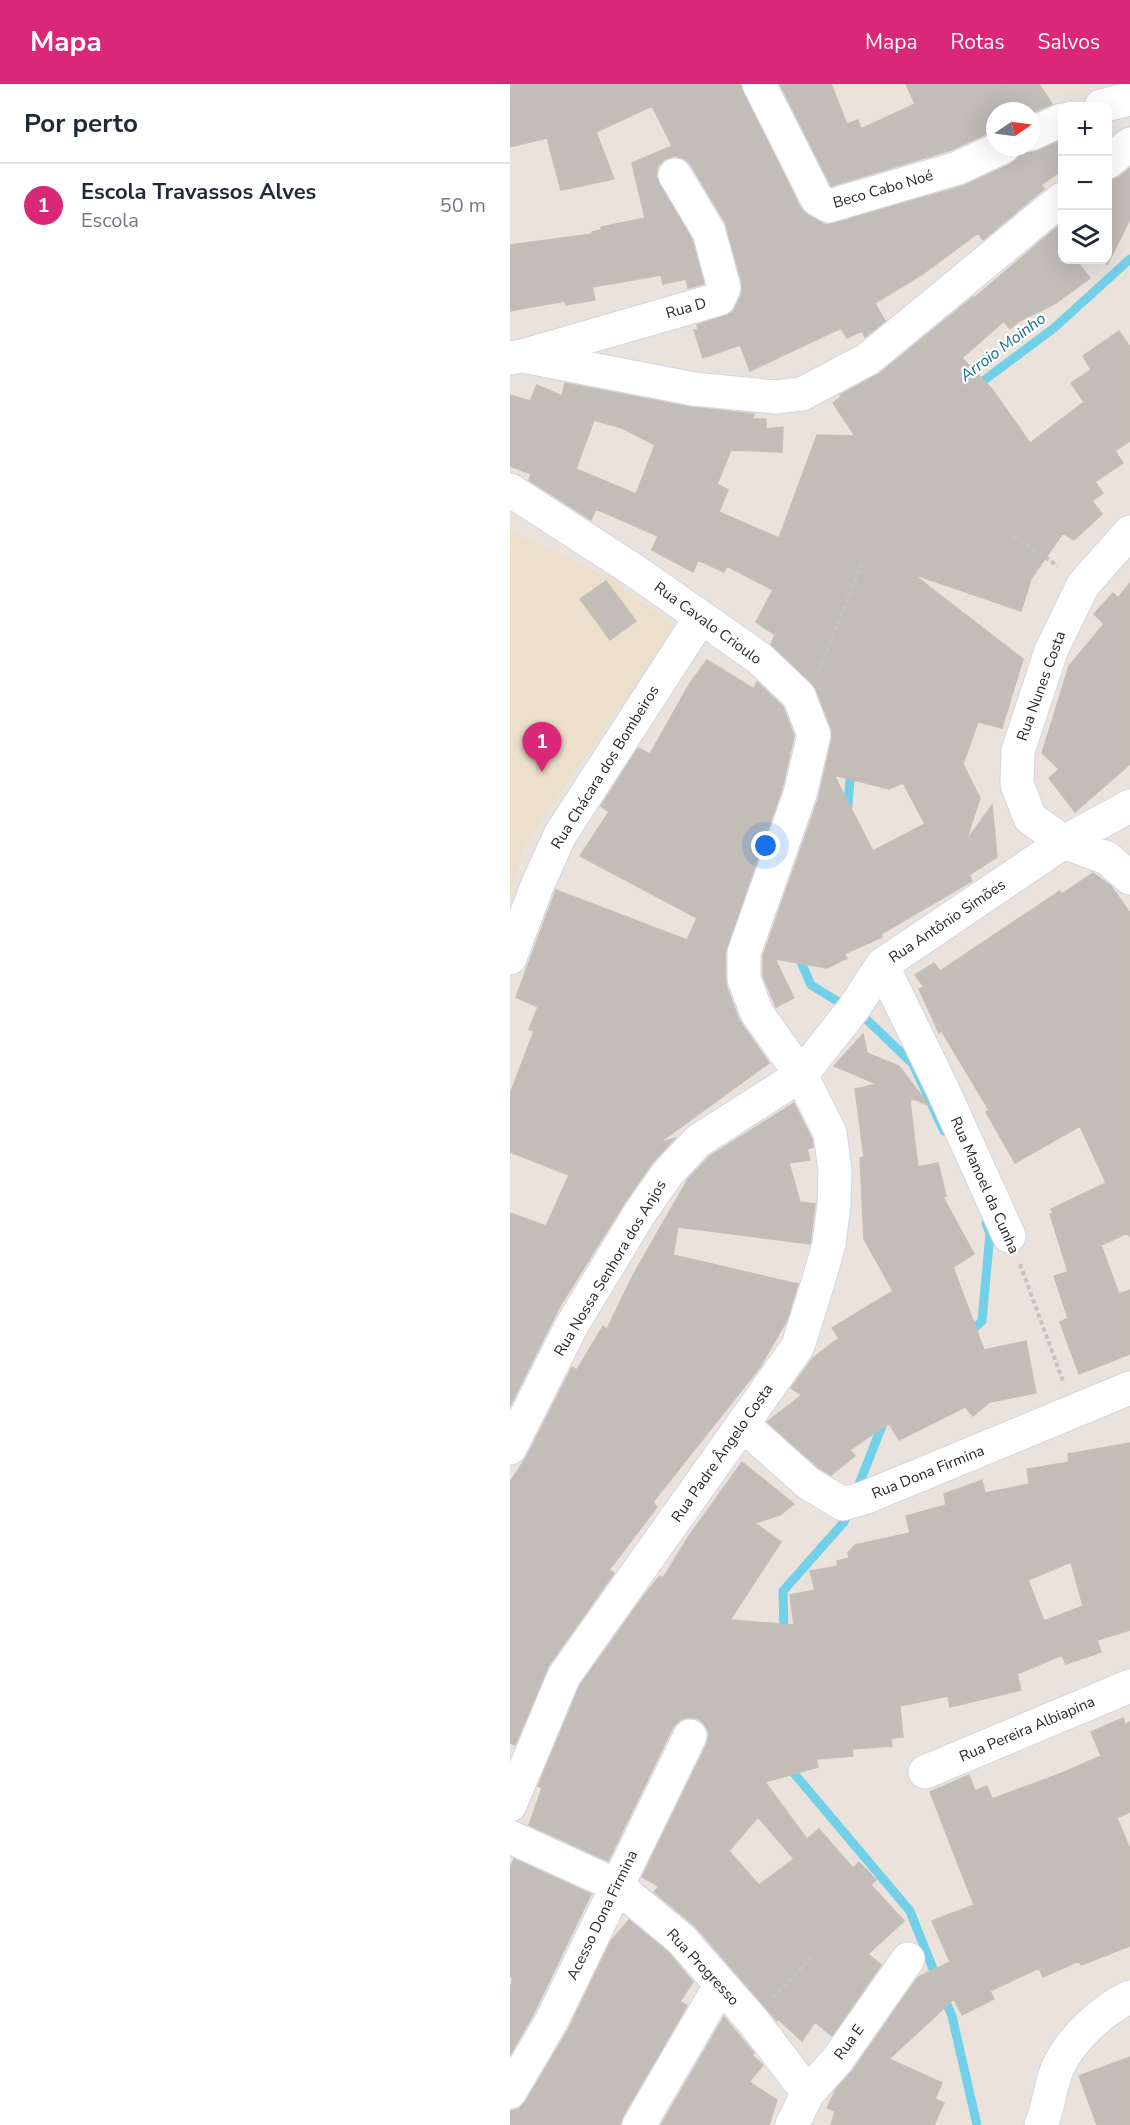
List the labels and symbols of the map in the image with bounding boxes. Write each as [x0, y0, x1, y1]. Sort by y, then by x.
north arrow [986, 102, 1040, 156]
street label: Beco Cabo Noé [831, 165, 935, 213]
street label: Rua D [663, 293, 709, 323]
water label: Arroio Moinho [955, 307, 1050, 387]
street label: Rua Cavalo Crioulo [650, 577, 766, 669]
street label: Rua Nunes Costa [1012, 628, 1070, 744]
street label: Rua Chácara dos Bombeiros [546, 681, 664, 853]
pin: 1 [522, 722, 561, 772]
your location [751, 831, 780, 860]
street label: Rua Antônio Simões [885, 875, 1009, 967]
street label: Rua Manoel da Cunha [946, 1113, 1024, 1257]
street label: Rua Nossa Senhora dos Anjos [549, 1176, 671, 1360]
street label: Rua Padre Ângelo Costa [667, 1380, 777, 1526]
street label: Rua Dona Firmina [869, 1440, 987, 1504]
street label: Rua Pereira Albiapina [956, 1691, 1098, 1767]
street label: Acesso Dona Firmina [562, 1847, 642, 1983]
street label: Rua Progresso [662, 1924, 744, 2010]
street label: Rua E [829, 2020, 869, 2064]

